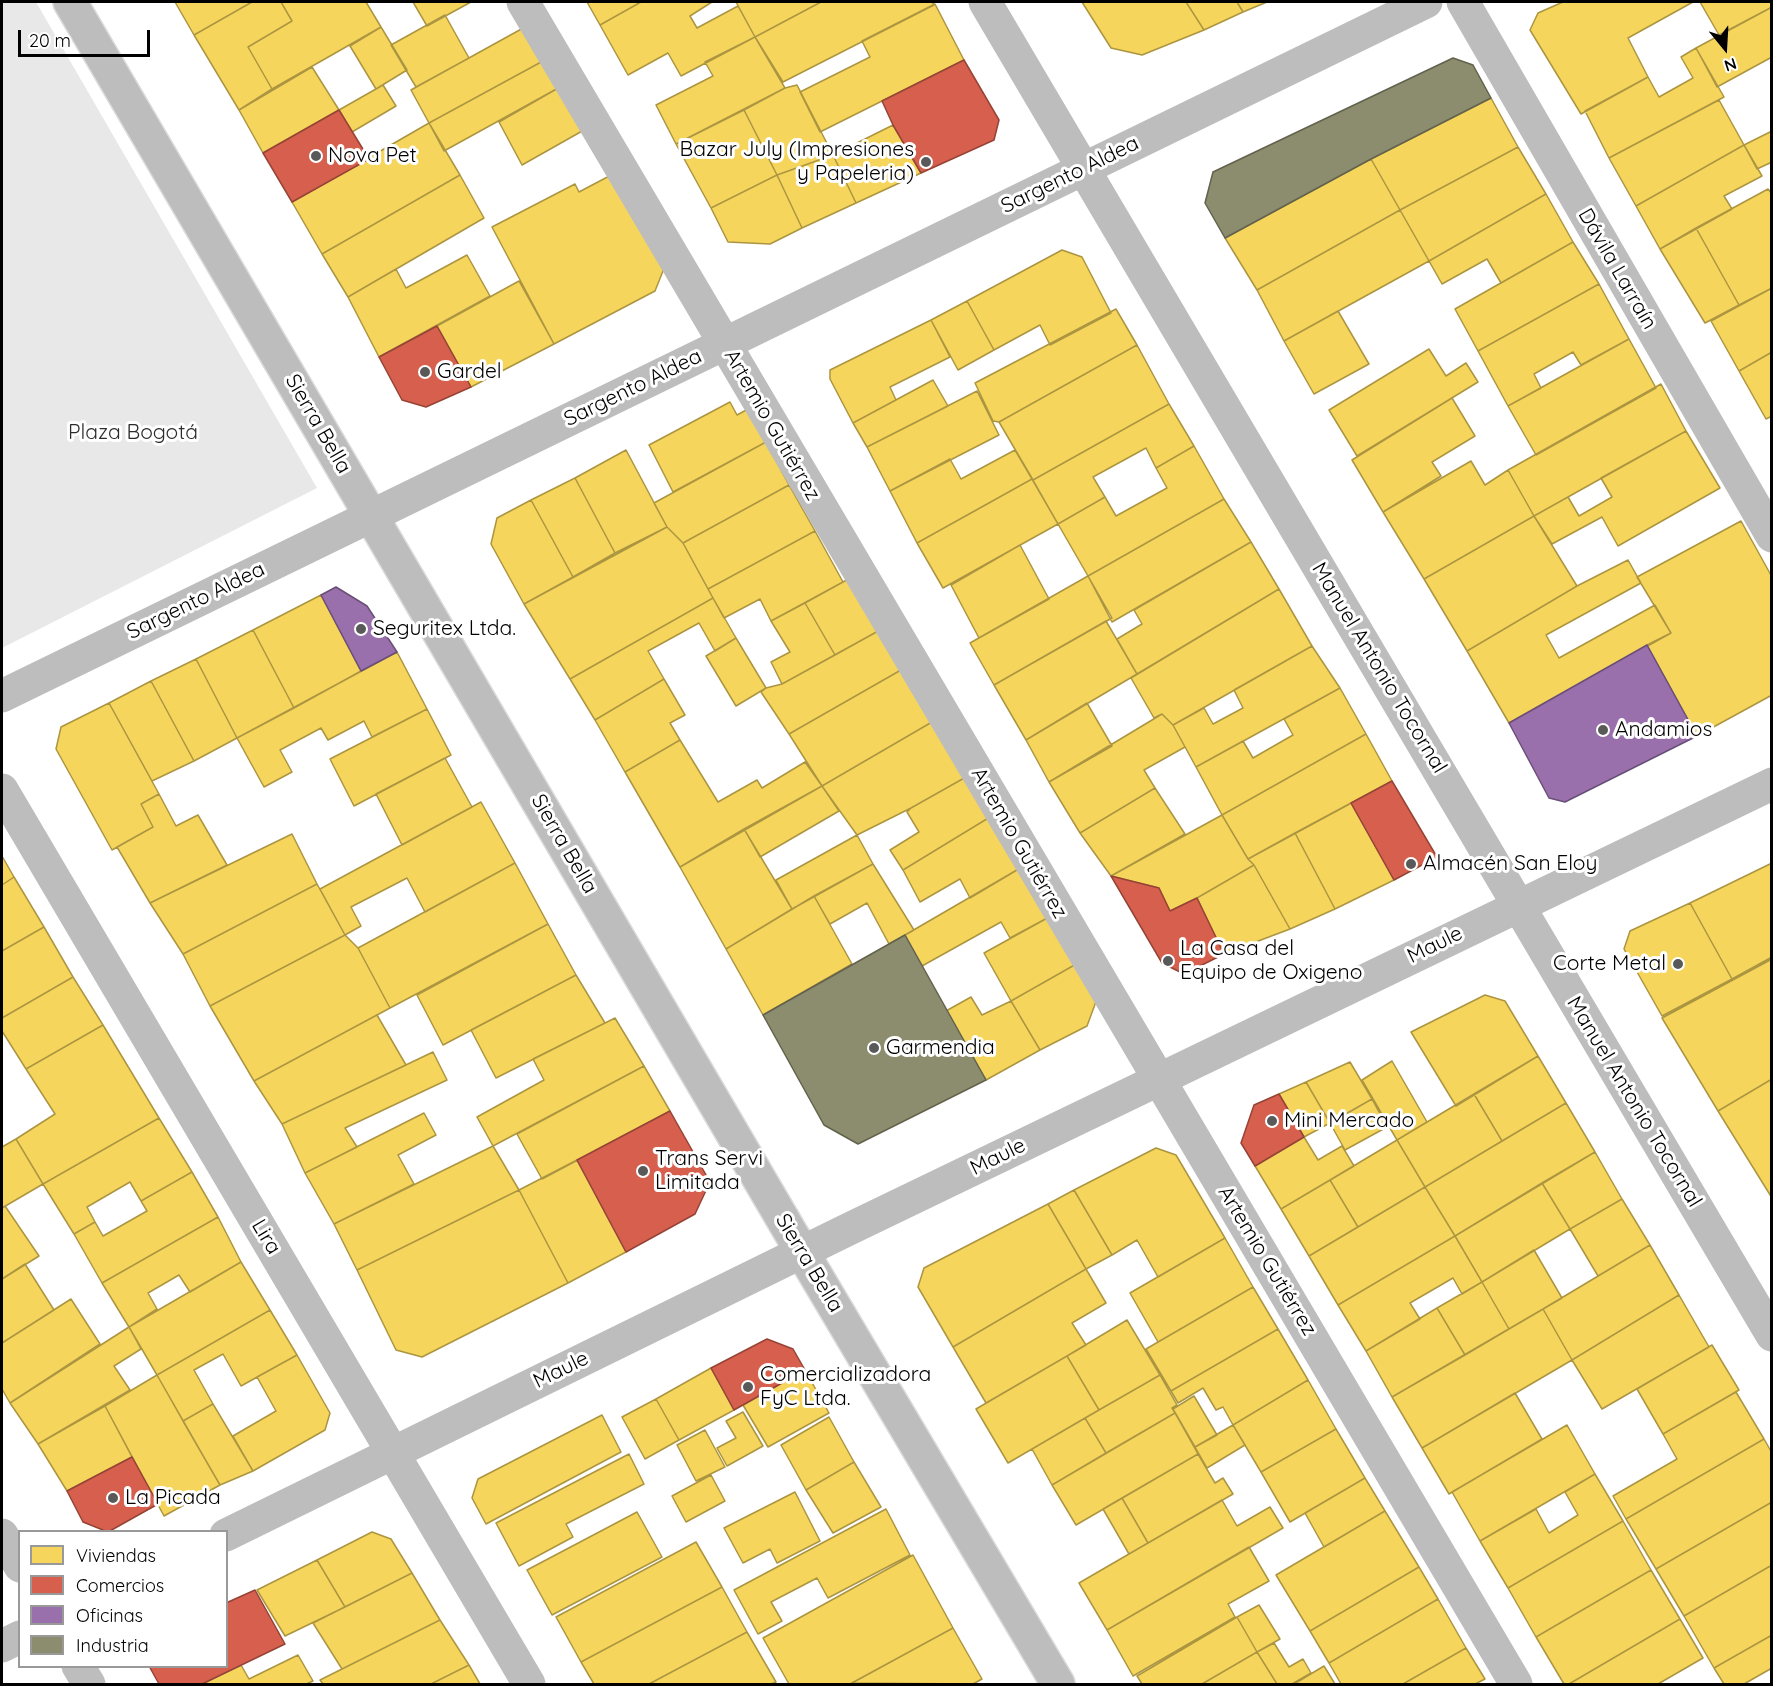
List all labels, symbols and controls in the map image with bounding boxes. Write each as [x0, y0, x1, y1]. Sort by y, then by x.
scale bar [21, 18, 153, 56]
north arrow [1695, 18, 1755, 78]
text: 20 m [29, 29, 71, 52]
text: N [1722, 54, 1739, 76]
street label: Sargento Aldea [997, 131, 1143, 219]
place label: Bazar July (Impresiones y Papeleria) [680, 137, 914, 187]
place label: Nova Pet [328, 143, 417, 169]
marker: Nova Pet [309, 149, 323, 163]
marker: Bazar July (Impresiones y Papeleria) [919, 155, 933, 169]
street label: Dávila Larraín [1572, 204, 1662, 334]
street label: Sargento Aldea [560, 344, 706, 432]
street label: Artemio Gutiérrez [719, 345, 825, 505]
place label: Gardel [437, 359, 502, 385]
marker: Gardel [418, 365, 432, 379]
street label: Sierra Bella [279, 370, 357, 478]
park label: Plaza Bogotá [68, 420, 198, 446]
street label: Sargento Aldea [123, 557, 269, 645]
street label: Manuel Antonio Tocornal [1306, 558, 1452, 778]
place label: Seguritex Ltda. [373, 616, 516, 642]
marker: Seguritex Ltda. [354, 622, 368, 636]
place label: Andamios [1615, 717, 1712, 743]
marker: Andamios [1596, 723, 1610, 737]
street label: Artemio Gutiérrez [966, 763, 1072, 923]
street label: Sierra Bella [525, 790, 603, 898]
place label: Almacén San Eloy [1423, 851, 1597, 877]
marker: Almacén San Eloy [1404, 857, 1418, 871]
street label: Maule [1403, 921, 1467, 969]
place label: La Casa del Equipo de Oxigeno [1180, 936, 1362, 986]
place label: Corte Metal [1553, 951, 1666, 977]
marker: La Casa del Equipo de Oxigeno [1161, 954, 1175, 968]
marker: Corte Metal [1671, 957, 1685, 971]
street label: Manuel Antonio Tocornal [1561, 992, 1707, 1212]
place label: Garmendia [886, 1035, 995, 1061]
marker: Garmendia [867, 1041, 881, 1055]
place label: Mini Mercado [1284, 1108, 1414, 1134]
marker: Mini Mercado [1265, 1114, 1279, 1128]
street label: Maule [966, 1133, 1030, 1181]
place label: Trans Servi Limitada [655, 1146, 763, 1196]
marker: Trans Servi Limitada [636, 1164, 650, 1178]
street label: Artemio Gutiérrez [1212, 1182, 1322, 1340]
street label: Sierra Bella [770, 1209, 848, 1317]
street label: Lira [246, 1215, 286, 1259]
street label: Maule [529, 1346, 593, 1394]
place label: Comercializadora FyC Ltda. [760, 1362, 931, 1412]
marker: Comercializadora FyC Ltda. [741, 1380, 755, 1394]
place label: La Picada [125, 1485, 221, 1511]
marker: La Picada [106, 1491, 120, 1505]
legend [18, 1530, 228, 1668]
text: Viviendas [76, 1544, 156, 1567]
text: Comercios [76, 1574, 164, 1597]
text: Oficinas [76, 1604, 143, 1627]
text: Industria [76, 1634, 149, 1657]

